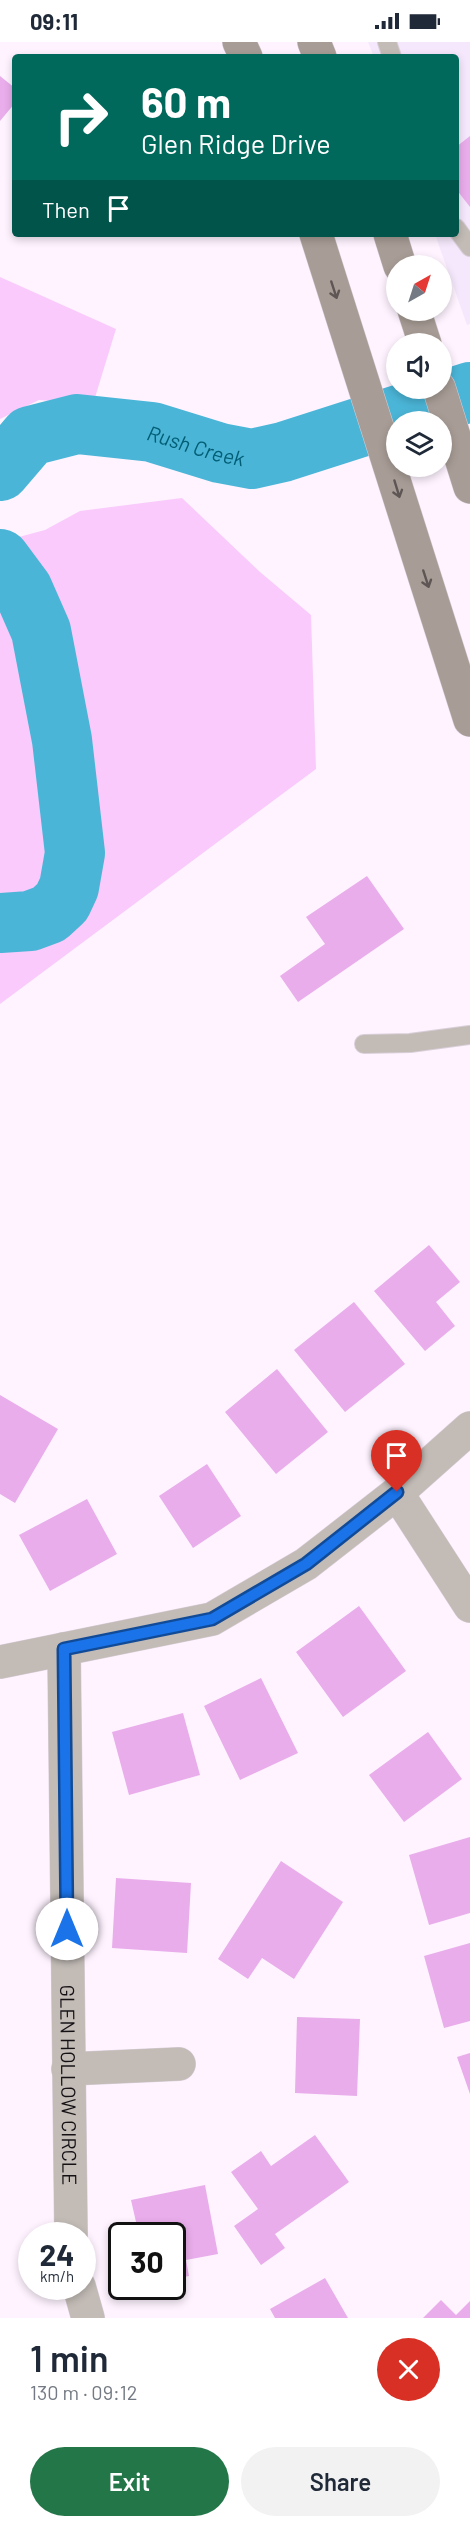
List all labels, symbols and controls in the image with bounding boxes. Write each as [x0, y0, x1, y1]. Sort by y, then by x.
text: 09:11 [30, 8, 78, 34]
text: 60 m [141, 76, 231, 126]
icon: right [42, 78, 120, 156]
text: Glen Ridge Drive [141, 127, 331, 159]
icon: arrive [102, 192, 135, 225]
text: Then [42, 196, 90, 222]
north arrow [386, 255, 452, 321]
map controls [386, 255, 452, 477]
one-way arrow [329, 280, 340, 299]
button: sound [386, 333, 452, 399]
button: layers [386, 411, 452, 477]
water label: Rush Creek [145, 419, 247, 470]
one-way arrow [392, 479, 403, 498]
one-way arrow [421, 569, 432, 588]
pin [371, 1430, 422, 1492]
icon: arrive [380, 1439, 413, 1472]
position arrow [35, 1897, 99, 1961]
street label: GLEN HOLLOW CIRCLE [56, 1985, 82, 2185]
speed limit sign: 30 [108, 2222, 186, 2300]
text: 24 [40, 2236, 74, 2272]
text: km/h [40, 2267, 74, 2285]
text: 1 min [30, 2336, 109, 2379]
button: close [377, 2338, 440, 2401]
text: 130 m · 09:12 [30, 2380, 138, 2404]
button: Exit [30, 2447, 229, 2516]
button: Share [241, 2447, 440, 2516]

